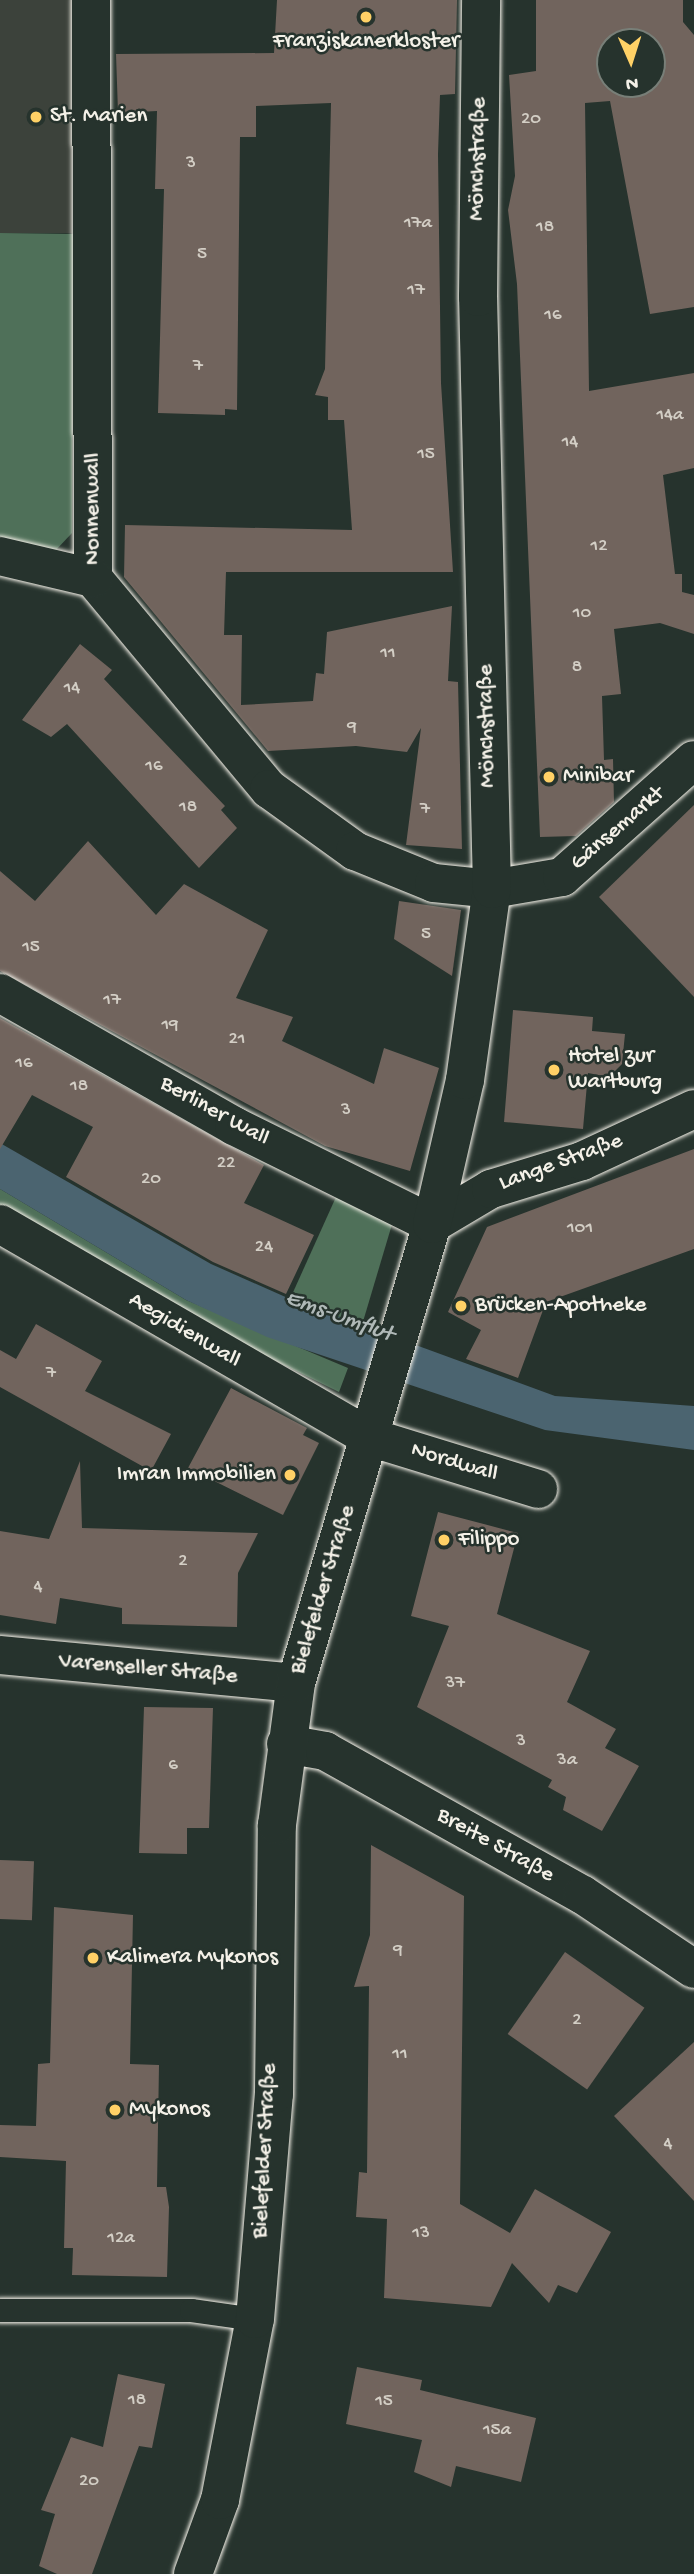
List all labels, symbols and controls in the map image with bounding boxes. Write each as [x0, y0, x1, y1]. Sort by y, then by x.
marker: Franziskanerkloster [358, 9, 374, 25]
place label: Franziskanerkloster [273, 28, 459, 56]
north arrow [596, 28, 666, 98]
text: N [625, 71, 639, 94]
street label: Mönchstraße [464, 97, 494, 221]
place label: St. Marien [50, 103, 147, 131]
marker: St. Marien [28, 109, 44, 125]
house number: 20 [521, 109, 541, 131]
house number: 3 [186, 153, 196, 175]
house number: 17a [404, 213, 432, 235]
house number: 18 [536, 217, 554, 239]
house number: 5 [197, 244, 207, 266]
house number: 17 [407, 280, 425, 302]
house number: 16 [544, 305, 562, 327]
house number: 7 [193, 356, 203, 378]
house number: 14a [656, 405, 684, 427]
house number: 14 [562, 432, 578, 454]
house number: 15 [417, 444, 435, 466]
street label: Nonnenwall [80, 453, 108, 565]
house number: 12 [591, 536, 607, 558]
house number: 10 [573, 603, 591, 625]
house number: 11 [380, 643, 396, 665]
house number: 8 [572, 657, 582, 679]
street label: Mönchstraße [473, 664, 503, 788]
house number: 14 [64, 678, 80, 700]
house number: 9 [347, 717, 357, 739]
house number: 16 [145, 756, 163, 778]
place label: Minibar [563, 763, 633, 791]
marker: Minibar [541, 769, 557, 785]
street label: Gänsemarkt [565, 781, 671, 877]
house number: 18 [179, 797, 197, 819]
house number: 7 [420, 799, 430, 821]
house number: 5 [421, 924, 431, 946]
house number: 15 [22, 937, 40, 959]
house number: 17 [103, 990, 121, 1012]
house number: 19 [161, 1015, 179, 1037]
house number: 21 [229, 1029, 245, 1051]
place label: Hotel zur Wartburg [568, 1043, 662, 1097]
house number: 16 [15, 1053, 33, 1075]
marker: Hotel zur Wartburg [546, 1062, 562, 1078]
street label: Berliner Wall [155, 1071, 273, 1153]
house number: 18 [70, 1076, 88, 1098]
house number: 3 [341, 1100, 351, 1122]
street label: Lange Straße [496, 1128, 626, 1198]
house number: 22 [217, 1153, 235, 1175]
house number: 20 [141, 1169, 161, 1191]
house number: 101 [567, 1218, 593, 1240]
house number: 24 [255, 1237, 273, 1259]
water label: Ems-Umflut [281, 1284, 397, 1350]
street label: Aegidienwall [123, 1287, 245, 1375]
place label: Brücken-Apotheke [475, 1292, 646, 1320]
marker: Brücken-Apotheke [453, 1298, 469, 1314]
house number: 7 [46, 1363, 56, 1385]
street label: Nordwall [407, 1437, 501, 1489]
place label: Imran Immobilien [117, 1461, 276, 1489]
marker: Imran Immobilien [282, 1467, 298, 1483]
street label: Bielefelder Straße [285, 1502, 363, 1678]
place label: Filippo [458, 1526, 519, 1554]
marker: Filippo [436, 1532, 452, 1548]
house number: 2 [178, 1551, 188, 1573]
house number: 4 [34, 1577, 42, 1599]
street label: Varenseller Straße [58, 1648, 238, 1692]
house number: 37 [445, 1673, 465, 1695]
house number: 3 [516, 1731, 526, 1753]
house number: 3a [557, 1750, 577, 1772]
house number: 6 [168, 1755, 178, 1777]
street label: Breite Straße [431, 1802, 559, 1890]
house number: 9 [393, 1940, 403, 1962]
place label: Kalimera Mykonos [107, 1944, 278, 1972]
marker: Kalimera Mykonos [85, 1950, 101, 1966]
house number: 2 [572, 2010, 582, 2032]
house number: 11 [392, 2044, 408, 2066]
street label: Bielefelder Straße [248, 2063, 284, 2239]
place label: Mykonos [129, 2096, 210, 2124]
marker: Mykonos [107, 2102, 123, 2118]
house number: 4 [664, 2134, 672, 2156]
house number: 13 [412, 2223, 430, 2245]
house number: 12a [107, 2228, 135, 2250]
house number: 18 [128, 2390, 146, 2412]
house number: 15 [375, 2391, 393, 2413]
house number: 15a [483, 2420, 511, 2442]
house number: 20 [79, 2471, 99, 2493]

